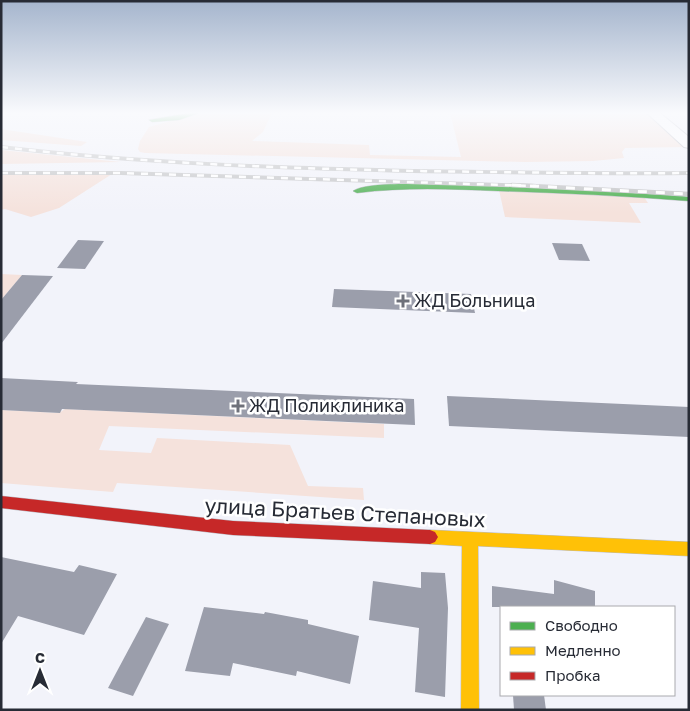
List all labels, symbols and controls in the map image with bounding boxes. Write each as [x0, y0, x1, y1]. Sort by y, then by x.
place label: ЖД Больница [414, 289, 535, 311]
marker: ЖД Больница [396, 294, 410, 308]
place label: ЖД Поликлиника [249, 394, 404, 416]
marker: ЖД Поликлиника [231, 399, 245, 413]
street label: улица Братьев Степановых [204, 492, 487, 532]
legend [500, 606, 675, 696]
text: Свободно [545, 616, 618, 634]
text: Медленно [545, 641, 621, 659]
north arrow [15, 646, 65, 696]
text: С [35, 649, 45, 666]
text: Пробка [545, 666, 600, 684]

